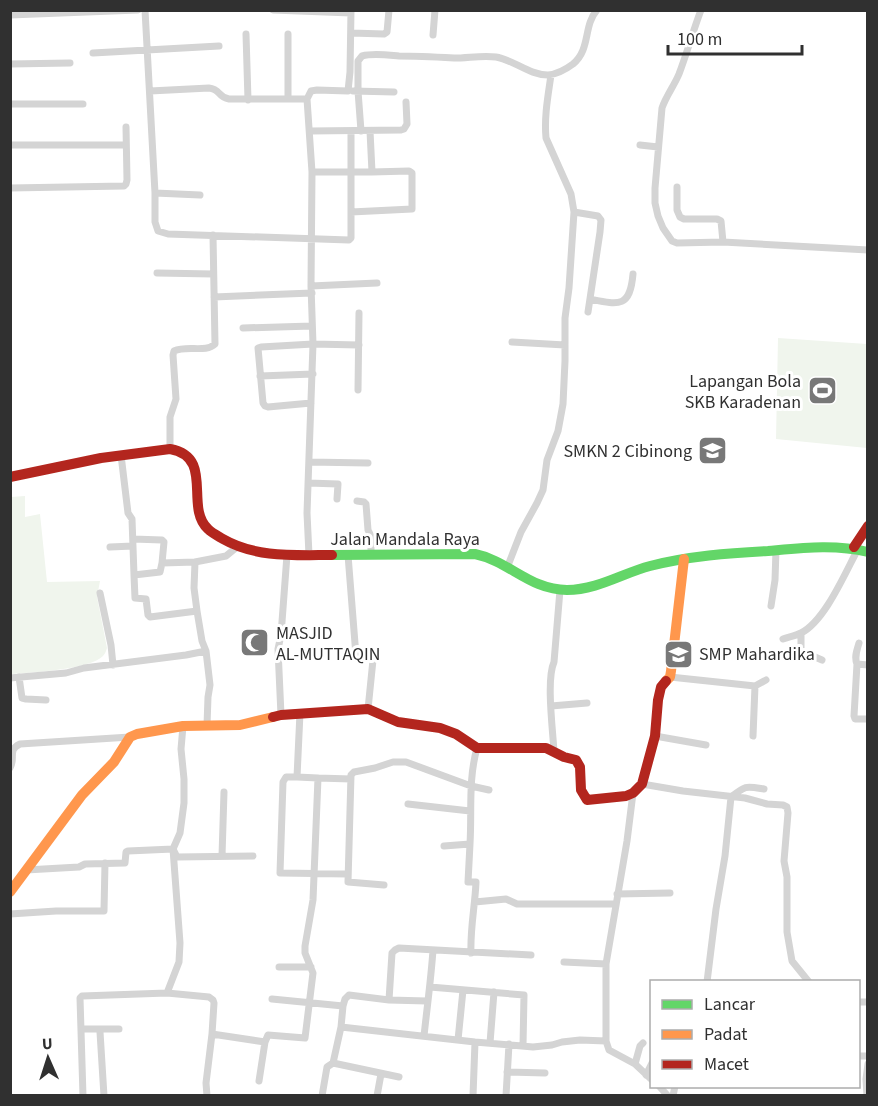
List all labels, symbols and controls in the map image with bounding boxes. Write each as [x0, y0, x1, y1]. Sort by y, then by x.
scale bar [668, 18, 802, 56]
text: 100 m [677, 27, 722, 52]
place label: Lapangan Bola SKB Karadenan [685, 369, 801, 415]
sports icon: Lapangan Bola SKB Karadenan [806, 375, 838, 407]
school or university icon: SMKN 2 Cibinong [697, 435, 729, 467]
place label: SMKN 2 Cibinong [563, 439, 692, 464]
street label: Jalan Mandala Raya [330, 527, 480, 552]
place label: MASJID AL-MUTTAQIN [276, 621, 380, 667]
mosque icon: MASJID AL-MUTTAQIN [239, 627, 271, 659]
school or university icon: SMP Mahardika [662, 638, 694, 670]
place label: SMP Mahardika [699, 642, 815, 667]
legend [650, 980, 860, 1088]
text: Lancar [704, 992, 756, 1017]
text: Padat [704, 1022, 747, 1047]
north arrow [18, 1028, 78, 1088]
text: U [41, 1033, 53, 1055]
text: Macet [704, 1052, 749, 1077]

